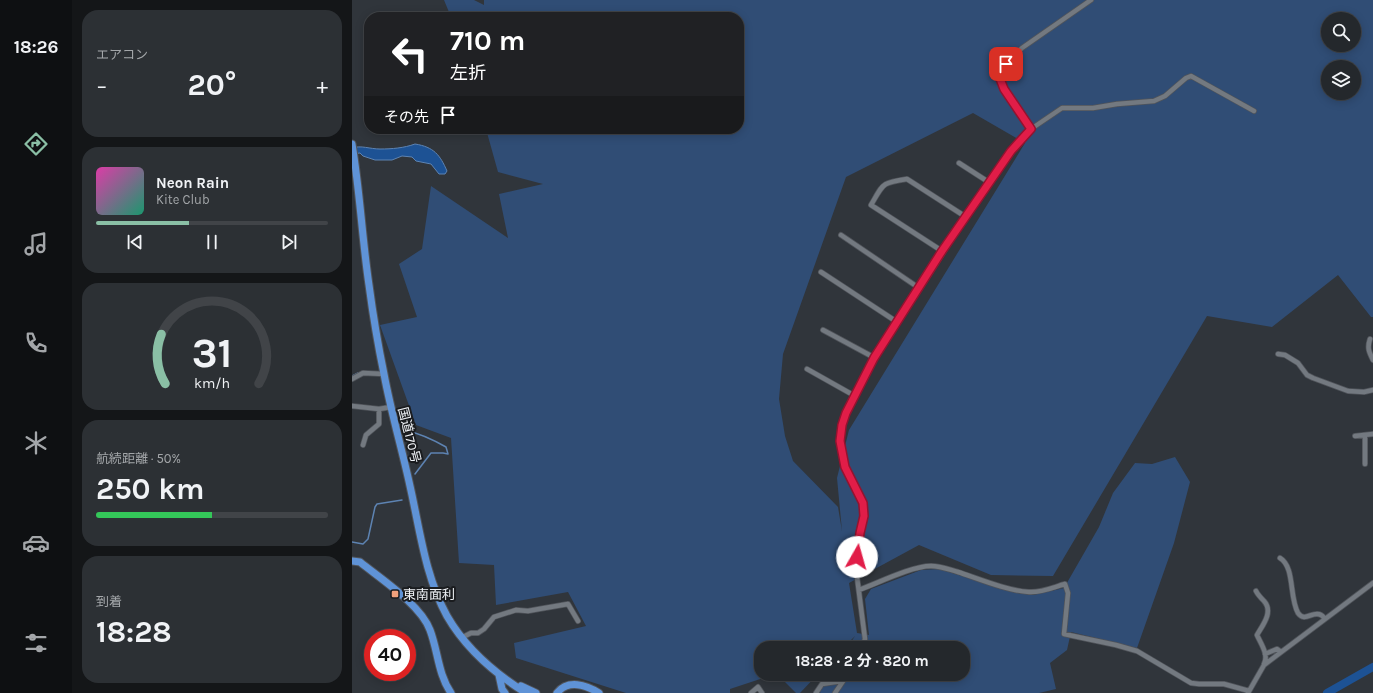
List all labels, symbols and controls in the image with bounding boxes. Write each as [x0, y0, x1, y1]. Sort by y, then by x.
map controls [1321, 12, 1361, 100]
button: search [1321, 12, 1361, 52]
text: 710 m [450, 24, 525, 57]
icon: left [384, 28, 436, 80]
text: 18:26 [14, 36, 58, 58]
text: エアコン [96, 47, 148, 62]
pin [989, 47, 1023, 81]
icon: arrive [995, 53, 1017, 75]
button: layers [1321, 60, 1361, 100]
text: 左折 [450, 62, 486, 84]
text: 20° [188, 67, 236, 103]
text: − [96, 73, 108, 99]
text: + [316, 73, 328, 99]
icon: arrive [437, 104, 459, 126]
text: その先 [384, 108, 429, 126]
icon: directions [22, 130, 50, 158]
text: Neon Rain [156, 174, 229, 192]
text: Kite Club [156, 192, 210, 207]
icon: music [22, 230, 50, 258]
icon: previous [124, 231, 146, 253]
icon: pause [201, 231, 223, 253]
icon: next [278, 231, 300, 253]
icon: phone [22, 329, 50, 357]
text: 31 [192, 329, 232, 377]
text: km/h [194, 375, 230, 392]
street label: 国道170号 [395, 406, 424, 465]
icon: climate [22, 429, 50, 457]
text: 航続距離 · 50% [96, 451, 181, 466]
text: 250 km [96, 471, 204, 507]
icon: car [22, 529, 50, 557]
position arrow [836, 536, 878, 578]
place label: 東南面利 [403, 587, 455, 602]
marker: 東南面利 [390, 589, 400, 599]
text: 到着 [96, 594, 122, 609]
text: 18:28 [96, 614, 172, 650]
icon: filters [22, 629, 50, 657]
speed limit sign: 40 [364, 629, 416, 681]
text: 18:28 · 2 分 · 820 m [795, 652, 929, 670]

